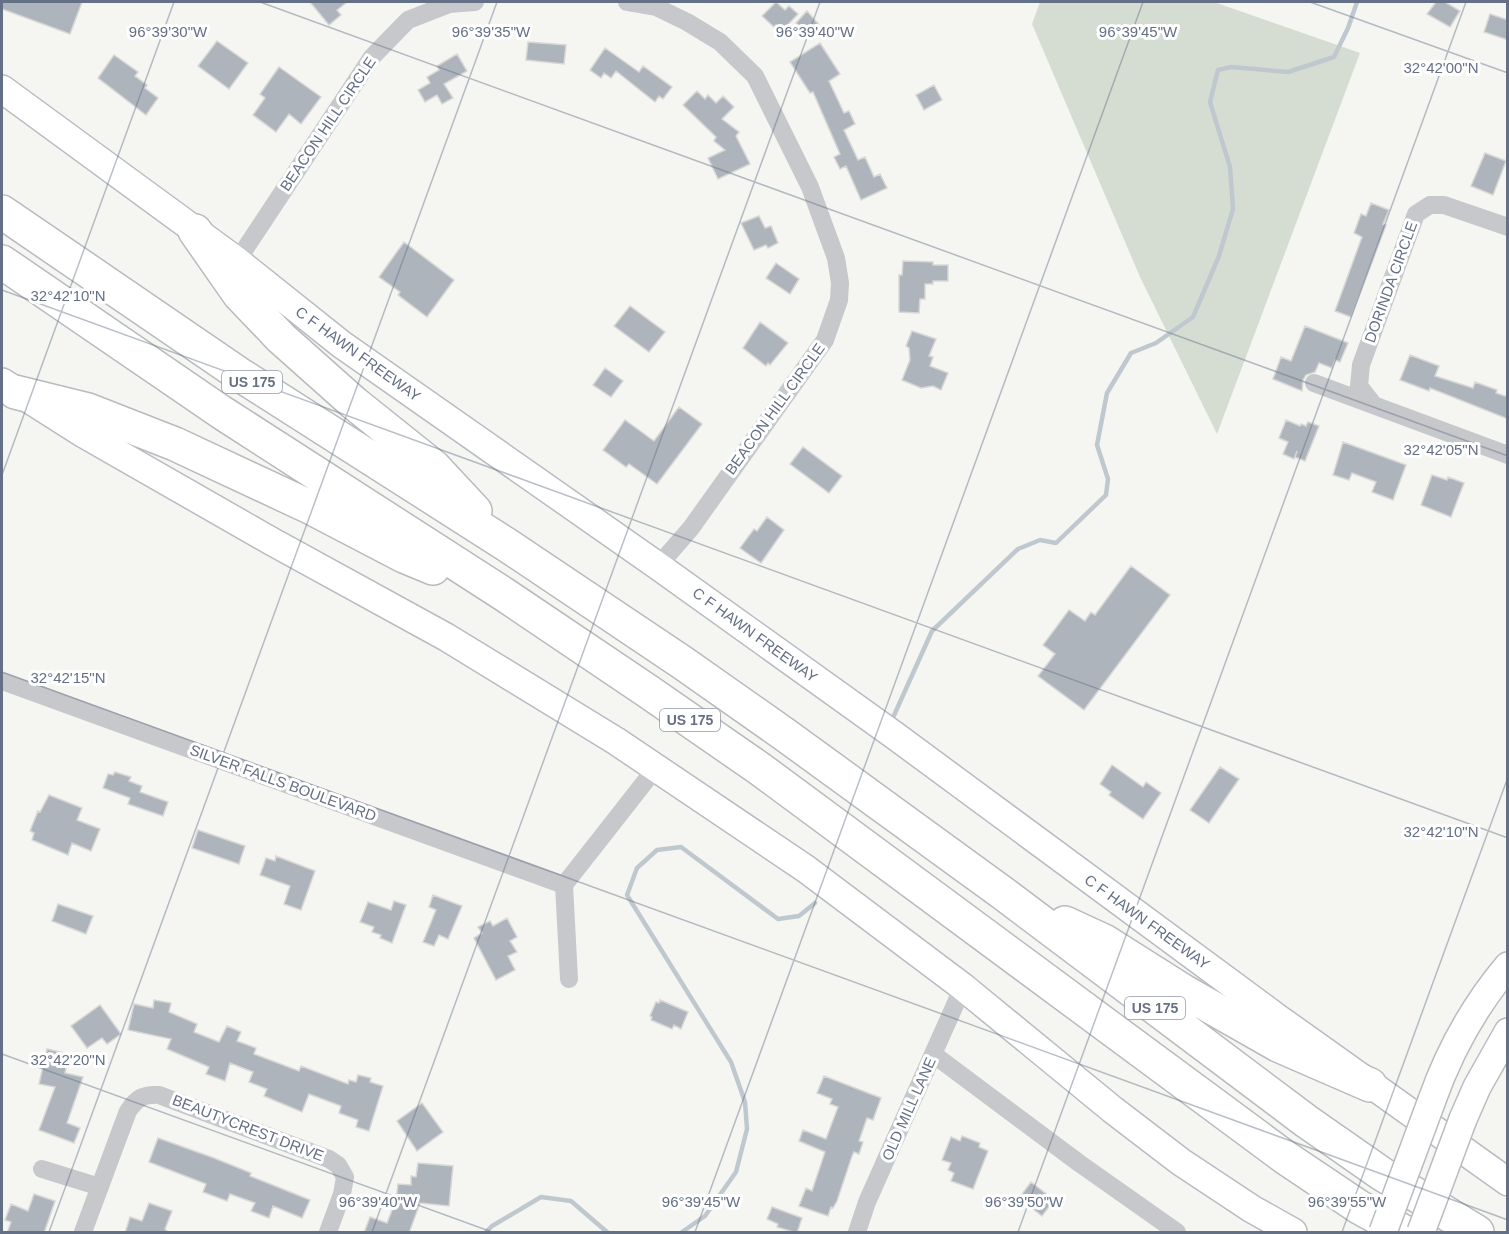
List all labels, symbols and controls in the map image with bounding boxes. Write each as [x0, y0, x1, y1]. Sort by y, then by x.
text: 96°39'30"W [129, 23, 208, 40]
text: 96°39'35"W [452, 23, 531, 40]
text: 96°39'40"W [776, 23, 855, 40]
text: 96°39'45"W [1099, 23, 1178, 40]
street label: BEACON HILL CIRCLE [276, 54, 379, 194]
text: 32°42'00"N [1403, 59, 1479, 76]
street label: DORINDA CIRCLE [1361, 219, 1420, 345]
text: 32°42'10"N [30, 287, 106, 304]
street label: C F HAWN FREEWAY [293, 303, 424, 405]
street label: BEACON HILL CIRCLE [721, 340, 828, 478]
road number: US 175 [222, 371, 282, 393]
text: 32°42'05"N [1403, 441, 1479, 458]
street label: C F HAWN FREEWAY [690, 584, 821, 686]
text: 32°42'15"N [30, 669, 106, 686]
road number: US 175 [660, 709, 720, 731]
street label: SILVER FALLS BOULEVARD [188, 741, 379, 824]
text: 32°42'10"N [1403, 823, 1479, 840]
street label: C F HAWN FREEWAY [1082, 871, 1213, 973]
road number: US 175 [1125, 997, 1185, 1019]
text: 32°42'20"N [30, 1051, 106, 1068]
street label: OLD MILL LANE [878, 1055, 939, 1163]
street label: BEAUTYCREST DRIVE [170, 1091, 326, 1164]
text: 96°39'40"W [339, 1193, 418, 1210]
text: 96°39'45"W [662, 1193, 741, 1210]
text: 96°39'50"W [985, 1193, 1064, 1210]
text: 96°39'55"W [1308, 1193, 1387, 1210]

